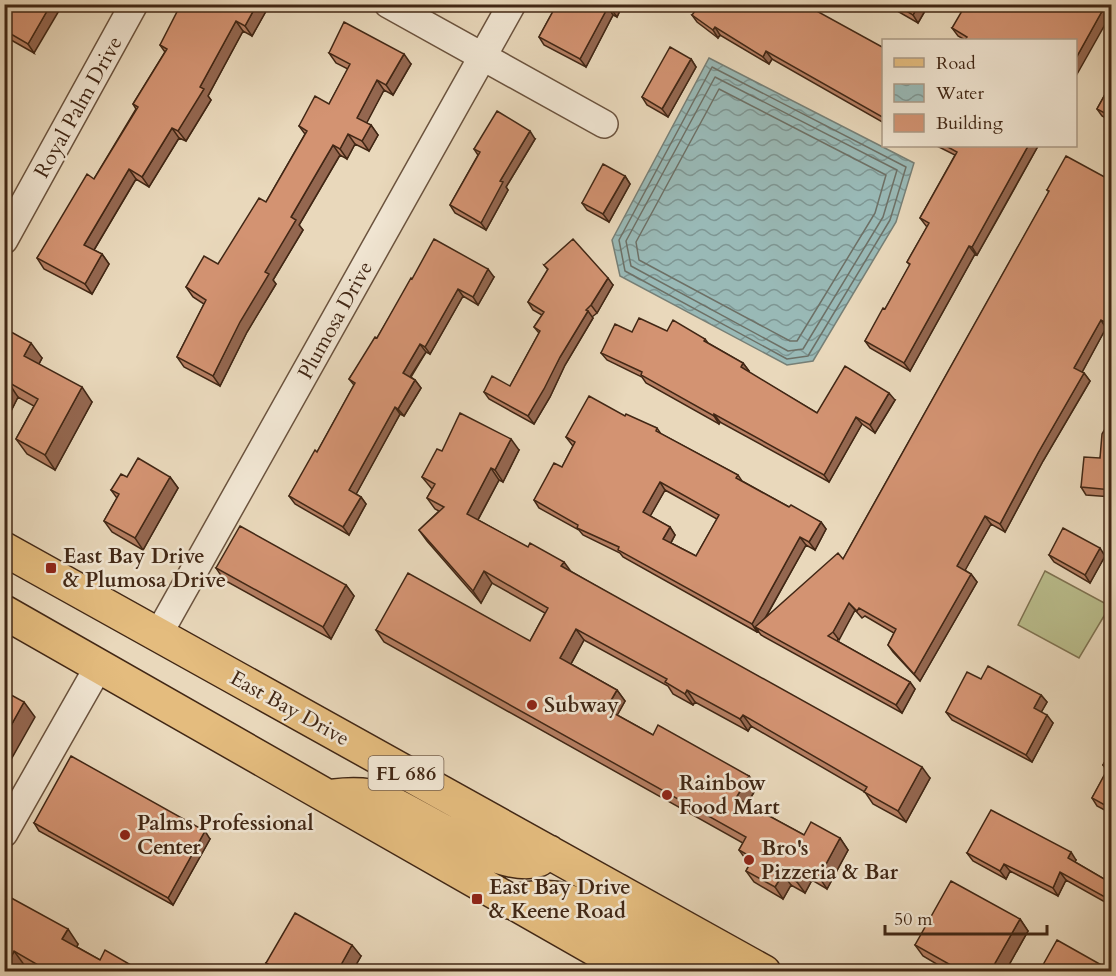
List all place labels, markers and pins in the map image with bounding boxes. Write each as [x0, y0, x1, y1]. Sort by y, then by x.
place label: East Bay Drive & Plumosa Drive [63, 542, 226, 595]
marker: East Bay Drive & Plumosa Drive [44, 561, 58, 575]
place label: Subway [544, 691, 619, 720]
marker: Subway [525, 698, 539, 712]
place label: Rainbow Food Mart [679, 769, 780, 822]
marker: Rainbow Food Mart [660, 788, 674, 802]
place label: Palms Professional Center [137, 809, 314, 862]
marker: Palms Professional Center [118, 828, 132, 842]
place label: Bro's Pizzeria & Bar [761, 834, 899, 887]
marker: Bro's Pizzeria & Bar [742, 853, 756, 867]
place label: East Bay Drive & Keene Road [489, 873, 631, 926]
marker: East Bay Drive & Keene Road [470, 892, 484, 906]

